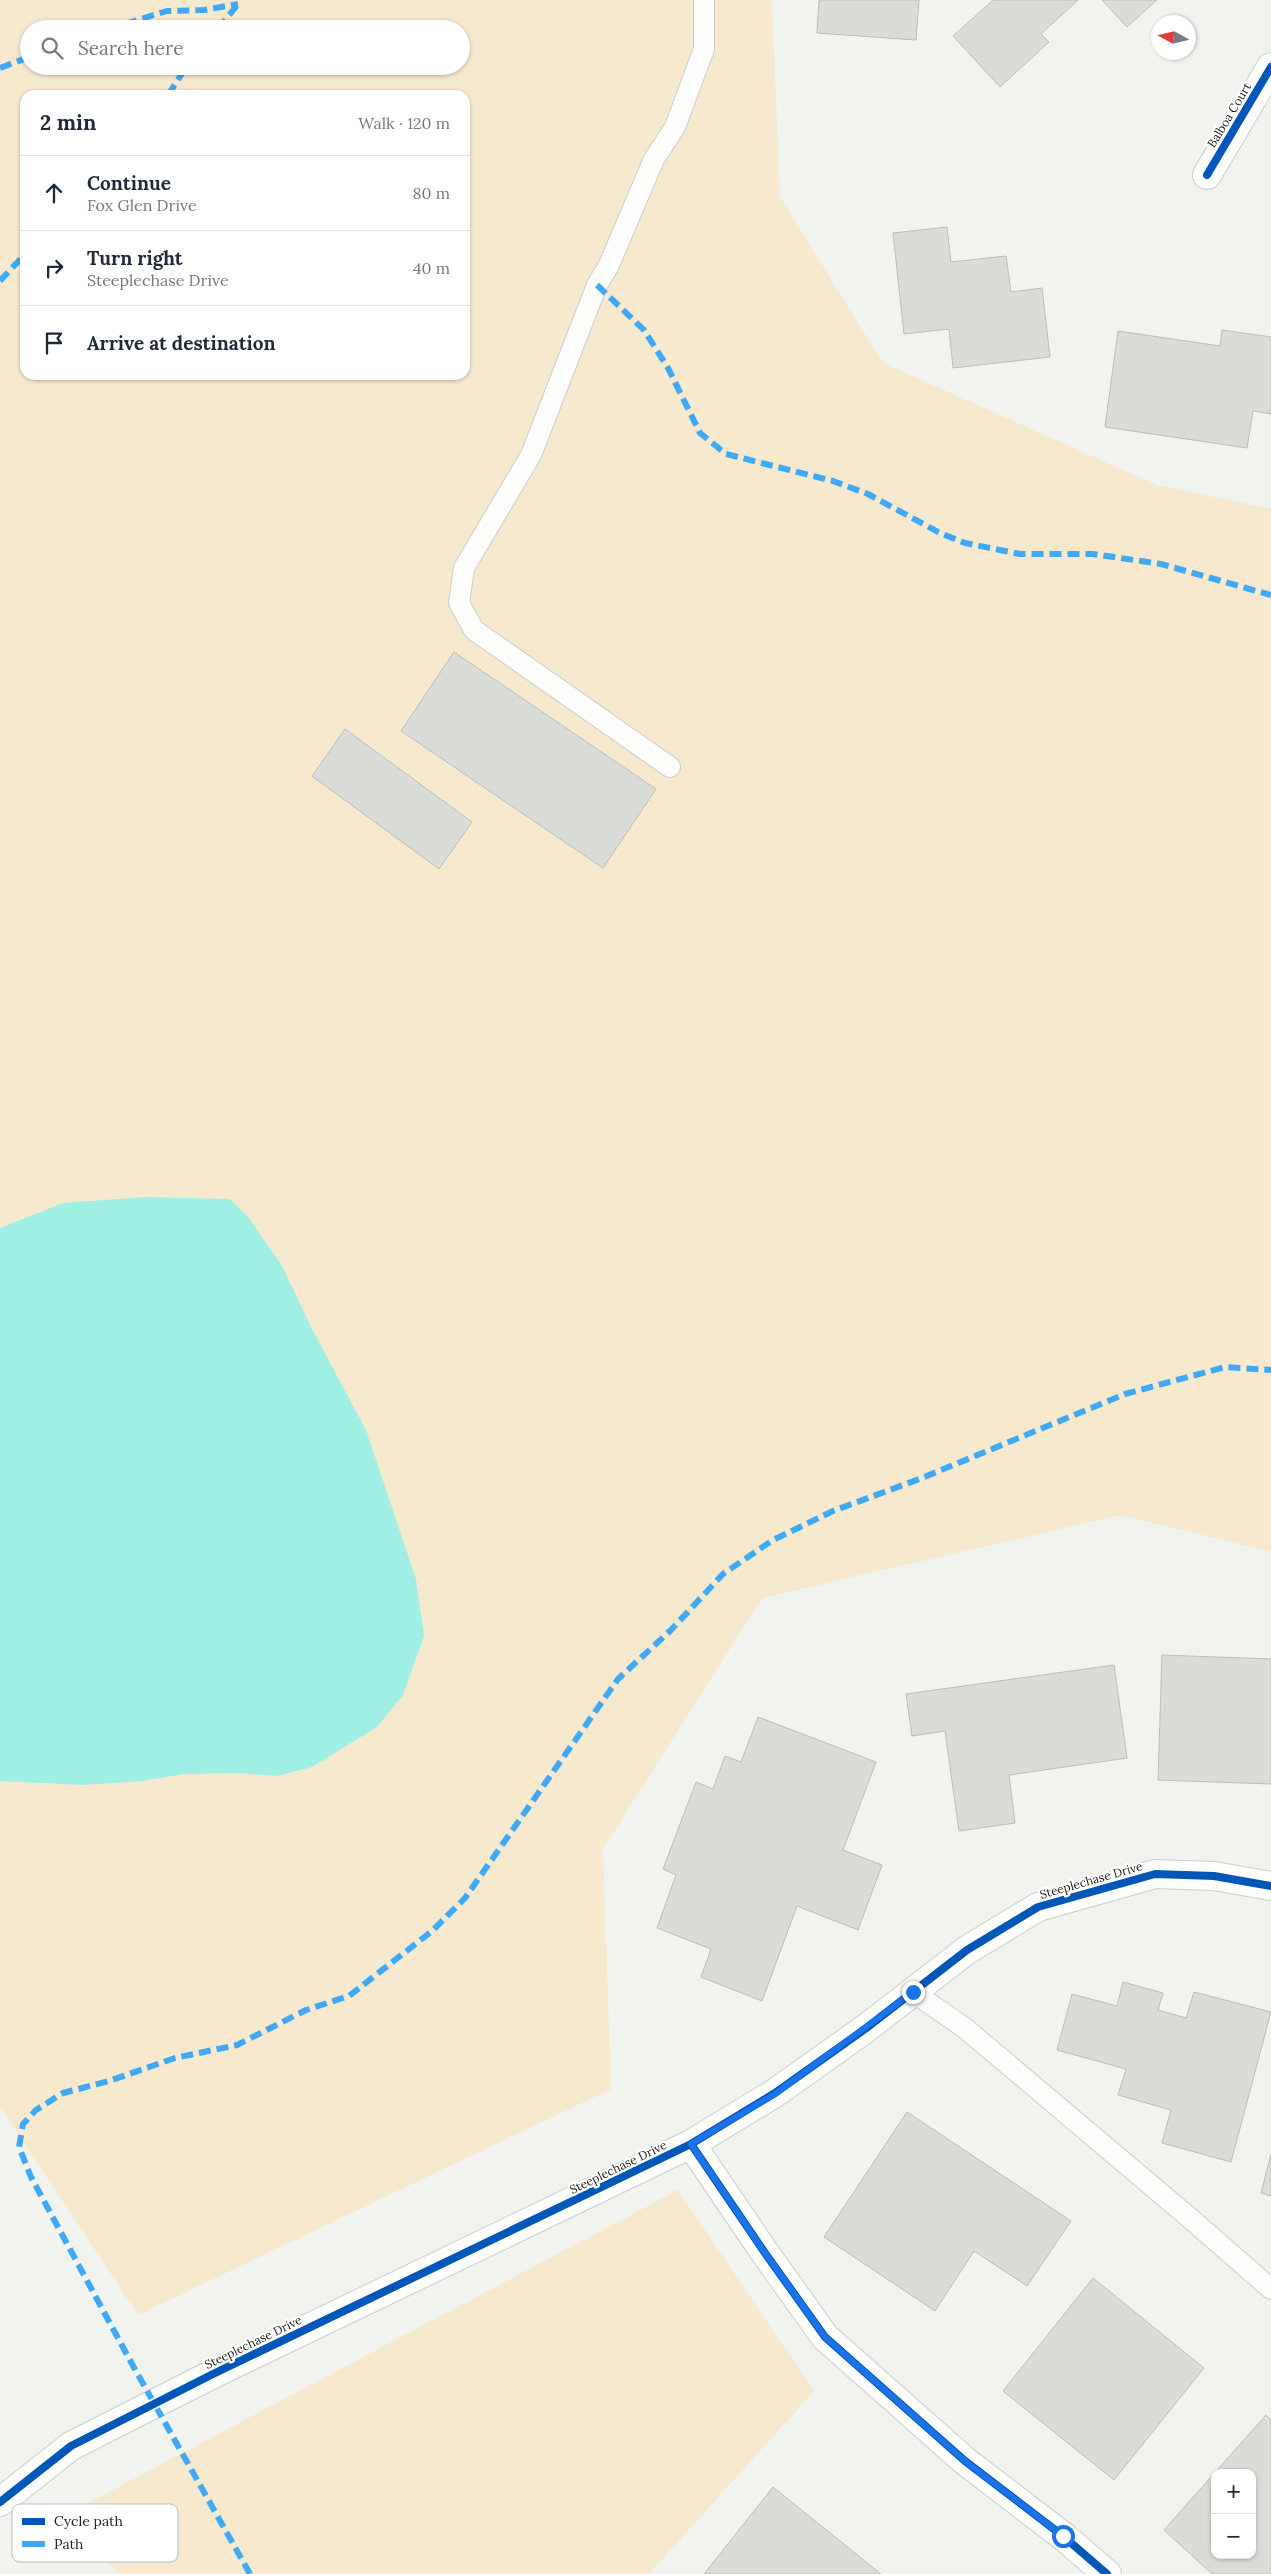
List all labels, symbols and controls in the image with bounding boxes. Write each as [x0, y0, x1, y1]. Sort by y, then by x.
north arrow [1151, 15, 1196, 60]
search box [20, 20, 470, 75]
icon: search [38, 34, 66, 62]
text: Search here [78, 36, 184, 60]
street label: Balboa Court [1204, 80, 1254, 150]
text: 2 min [40, 109, 96, 136]
text: Walk · 120 m [358, 113, 450, 133]
text: Continue [87, 171, 171, 195]
icon: ahead [40, 179, 68, 207]
text: 80 m [413, 183, 450, 203]
text: Fox Glen Drive [87, 195, 197, 215]
text: Turn right [87, 246, 183, 270]
icon: right [40, 254, 68, 282]
text: 40 m [413, 258, 450, 278]
text: Steeplechase Drive [87, 270, 229, 290]
icon: arrive [40, 329, 68, 357]
text: Arrive at destination [87, 331, 276, 355]
street label: Steeplechase Drive [1038, 1858, 1145, 1902]
route end [902, 1981, 925, 2004]
street label: Steeplechase Drive [567, 2137, 669, 2197]
street label: Steeplechase Drive [202, 2312, 304, 2372]
map controls [1211, 2469, 1256, 2559]
button: + [1211, 2469, 1256, 2514]
legend [12, 2504, 178, 2562]
text: Cycle path [54, 2512, 123, 2530]
button: − [1211, 2514, 1256, 2559]
route start [1052, 2525, 1075, 2548]
text: Path [54, 2535, 83, 2553]

